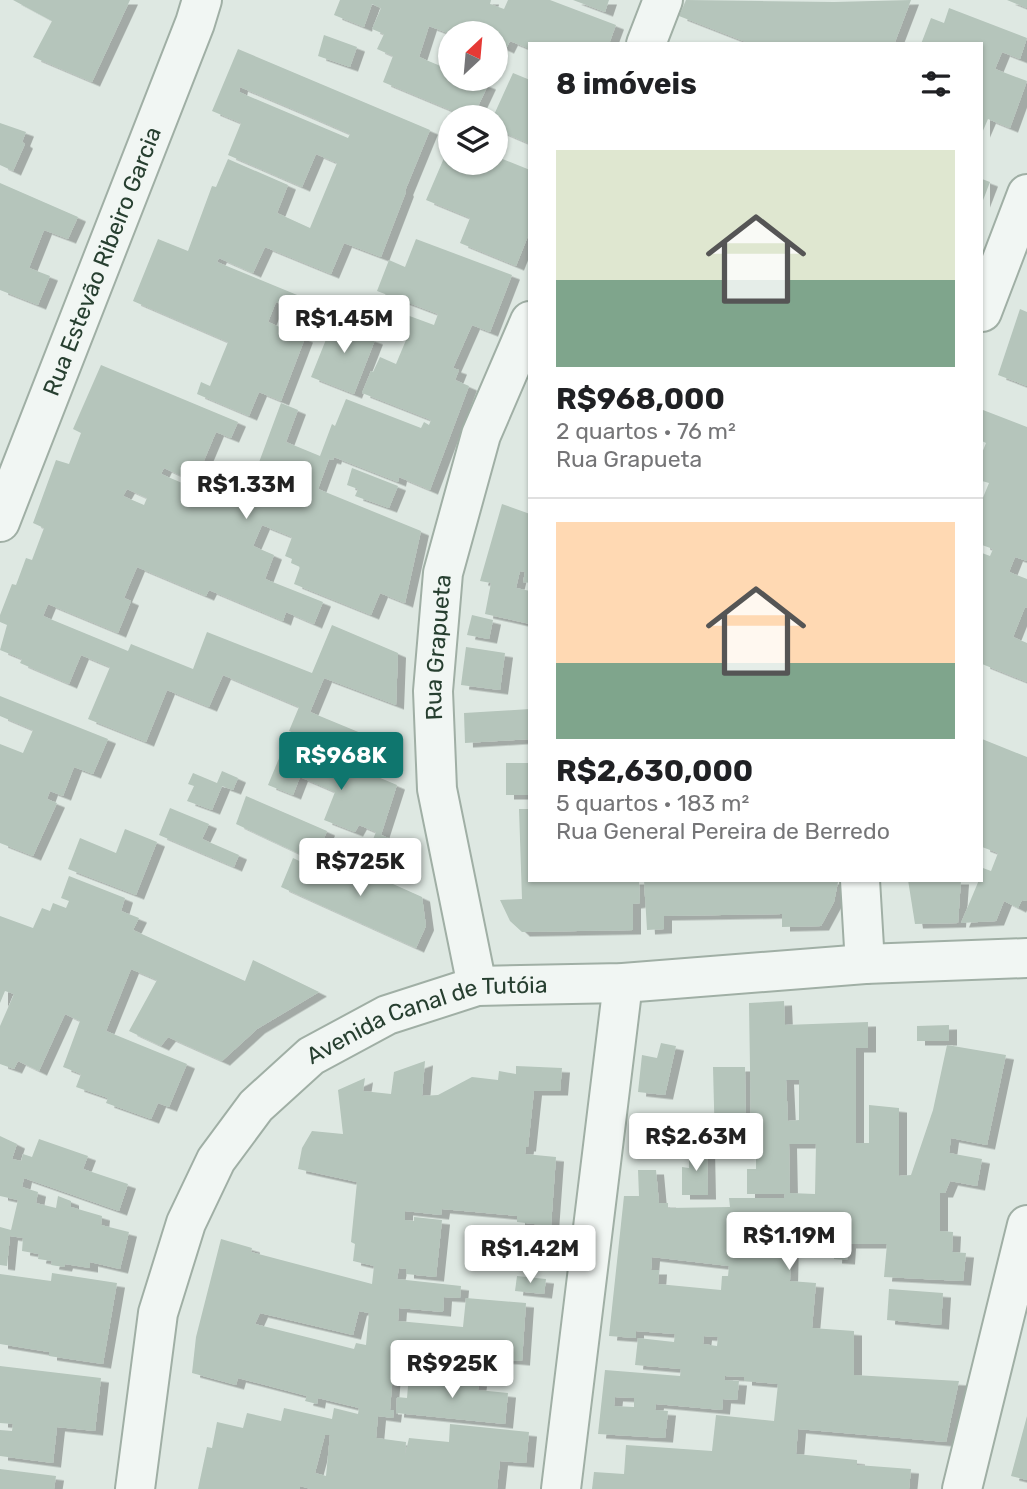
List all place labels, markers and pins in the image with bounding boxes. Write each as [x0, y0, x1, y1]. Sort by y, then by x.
pin: R$1.45M [279, 296, 409, 355]
pin: R$1.33M [181, 462, 311, 521]
pin: R$968K [284, 732, 398, 792]
pin: R$725K [303, 838, 417, 898]
pin: R$2.63M [631, 1114, 761, 1173]
pin: R$1.19M [724, 1212, 854, 1272]
pin: R$1.42M [465, 1226, 595, 1285]
pin: R$925K [395, 1340, 509, 1400]

